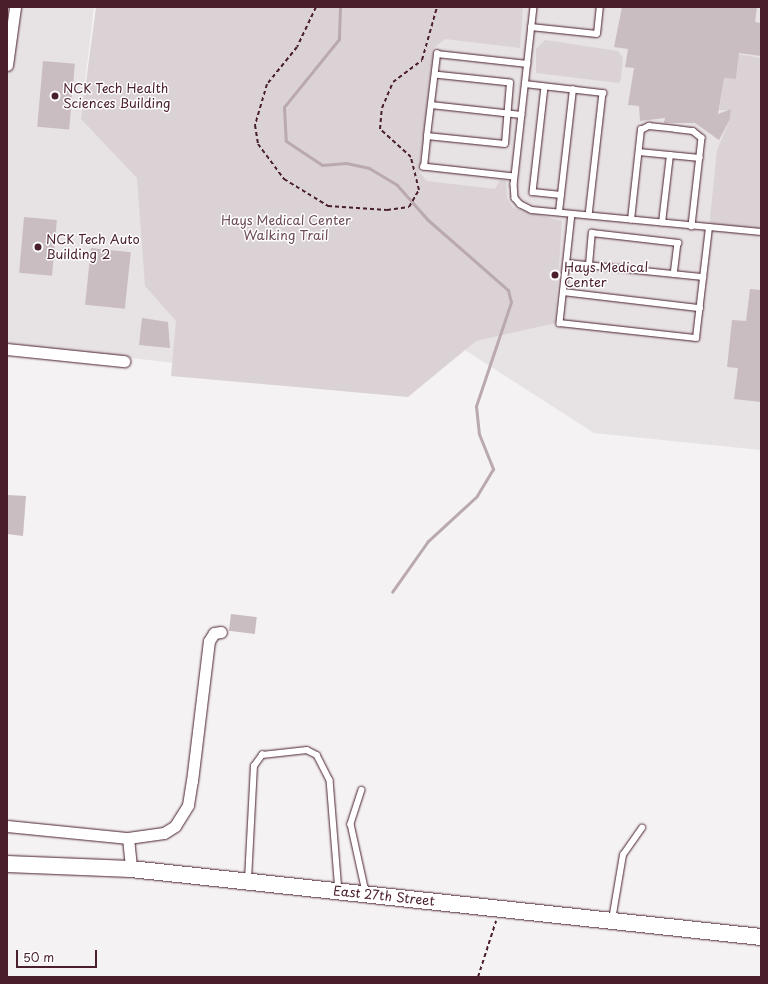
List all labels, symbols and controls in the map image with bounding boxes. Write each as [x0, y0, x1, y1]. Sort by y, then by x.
place label: NCK Tech Health Sciences Building [63, 81, 171, 112]
marker: NCK Tech Health Sciences Building [50, 91, 60, 101]
park label: Hays Medical Center Walking Trail [220, 213, 352, 244]
place label: NCK Tech Auto Building 2 [46, 232, 142, 263]
marker: NCK Tech Auto Building 2 [33, 242, 43, 252]
place label: Hays Medical Center [564, 260, 649, 291]
marker: Hays Medical Center [549, 269, 561, 281]
street label: East 27th Street [332, 883, 436, 909]
scale bar [18, 942, 99, 968]
text: 50 m [23, 948, 54, 966]

